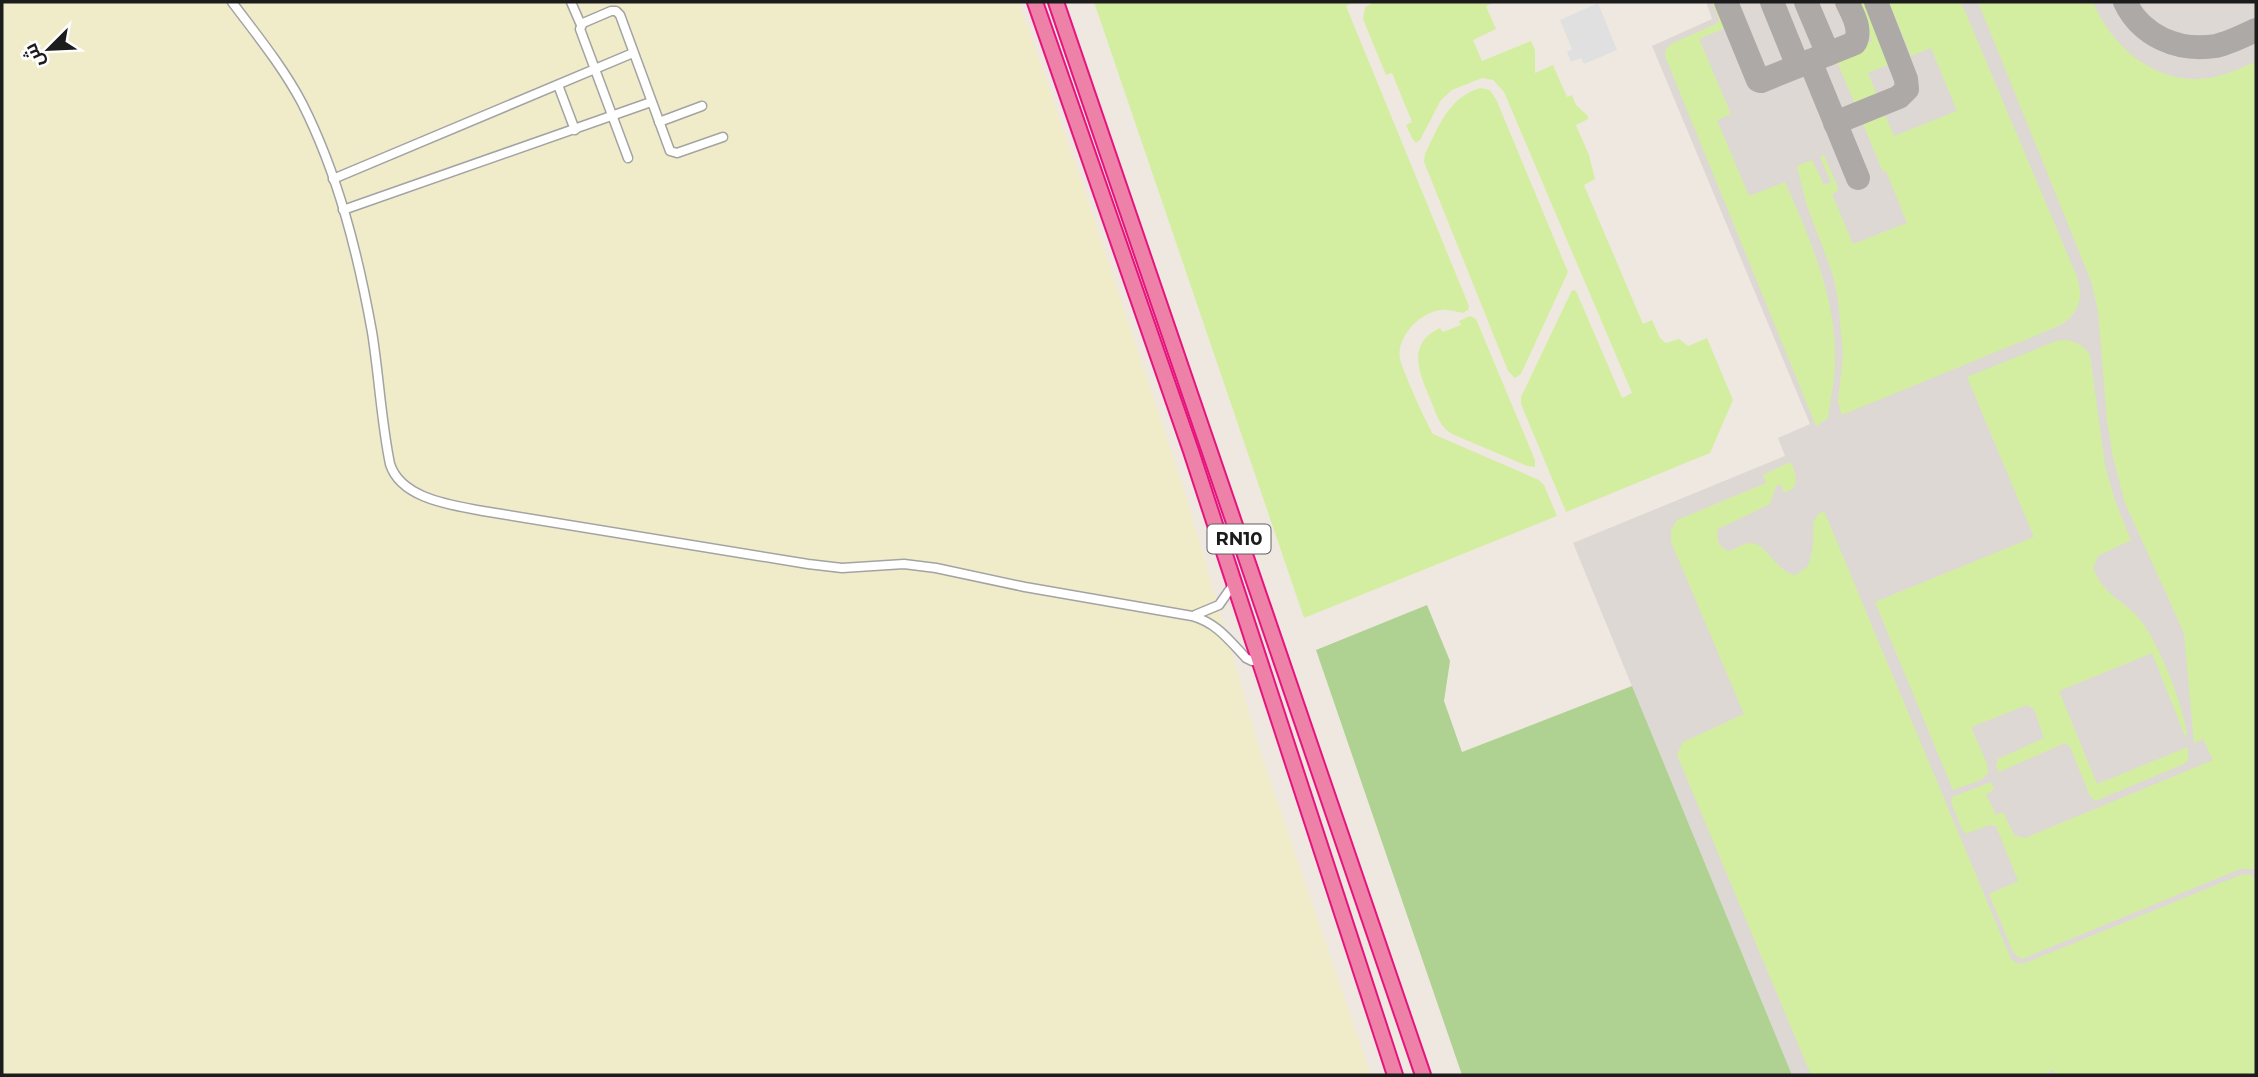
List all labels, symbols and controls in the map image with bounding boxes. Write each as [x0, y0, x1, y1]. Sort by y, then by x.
north arrow [14, 14, 84, 84]
text: ش [18, 40, 49, 72]
road number: RN10 [1208, 524, 1270, 554]

